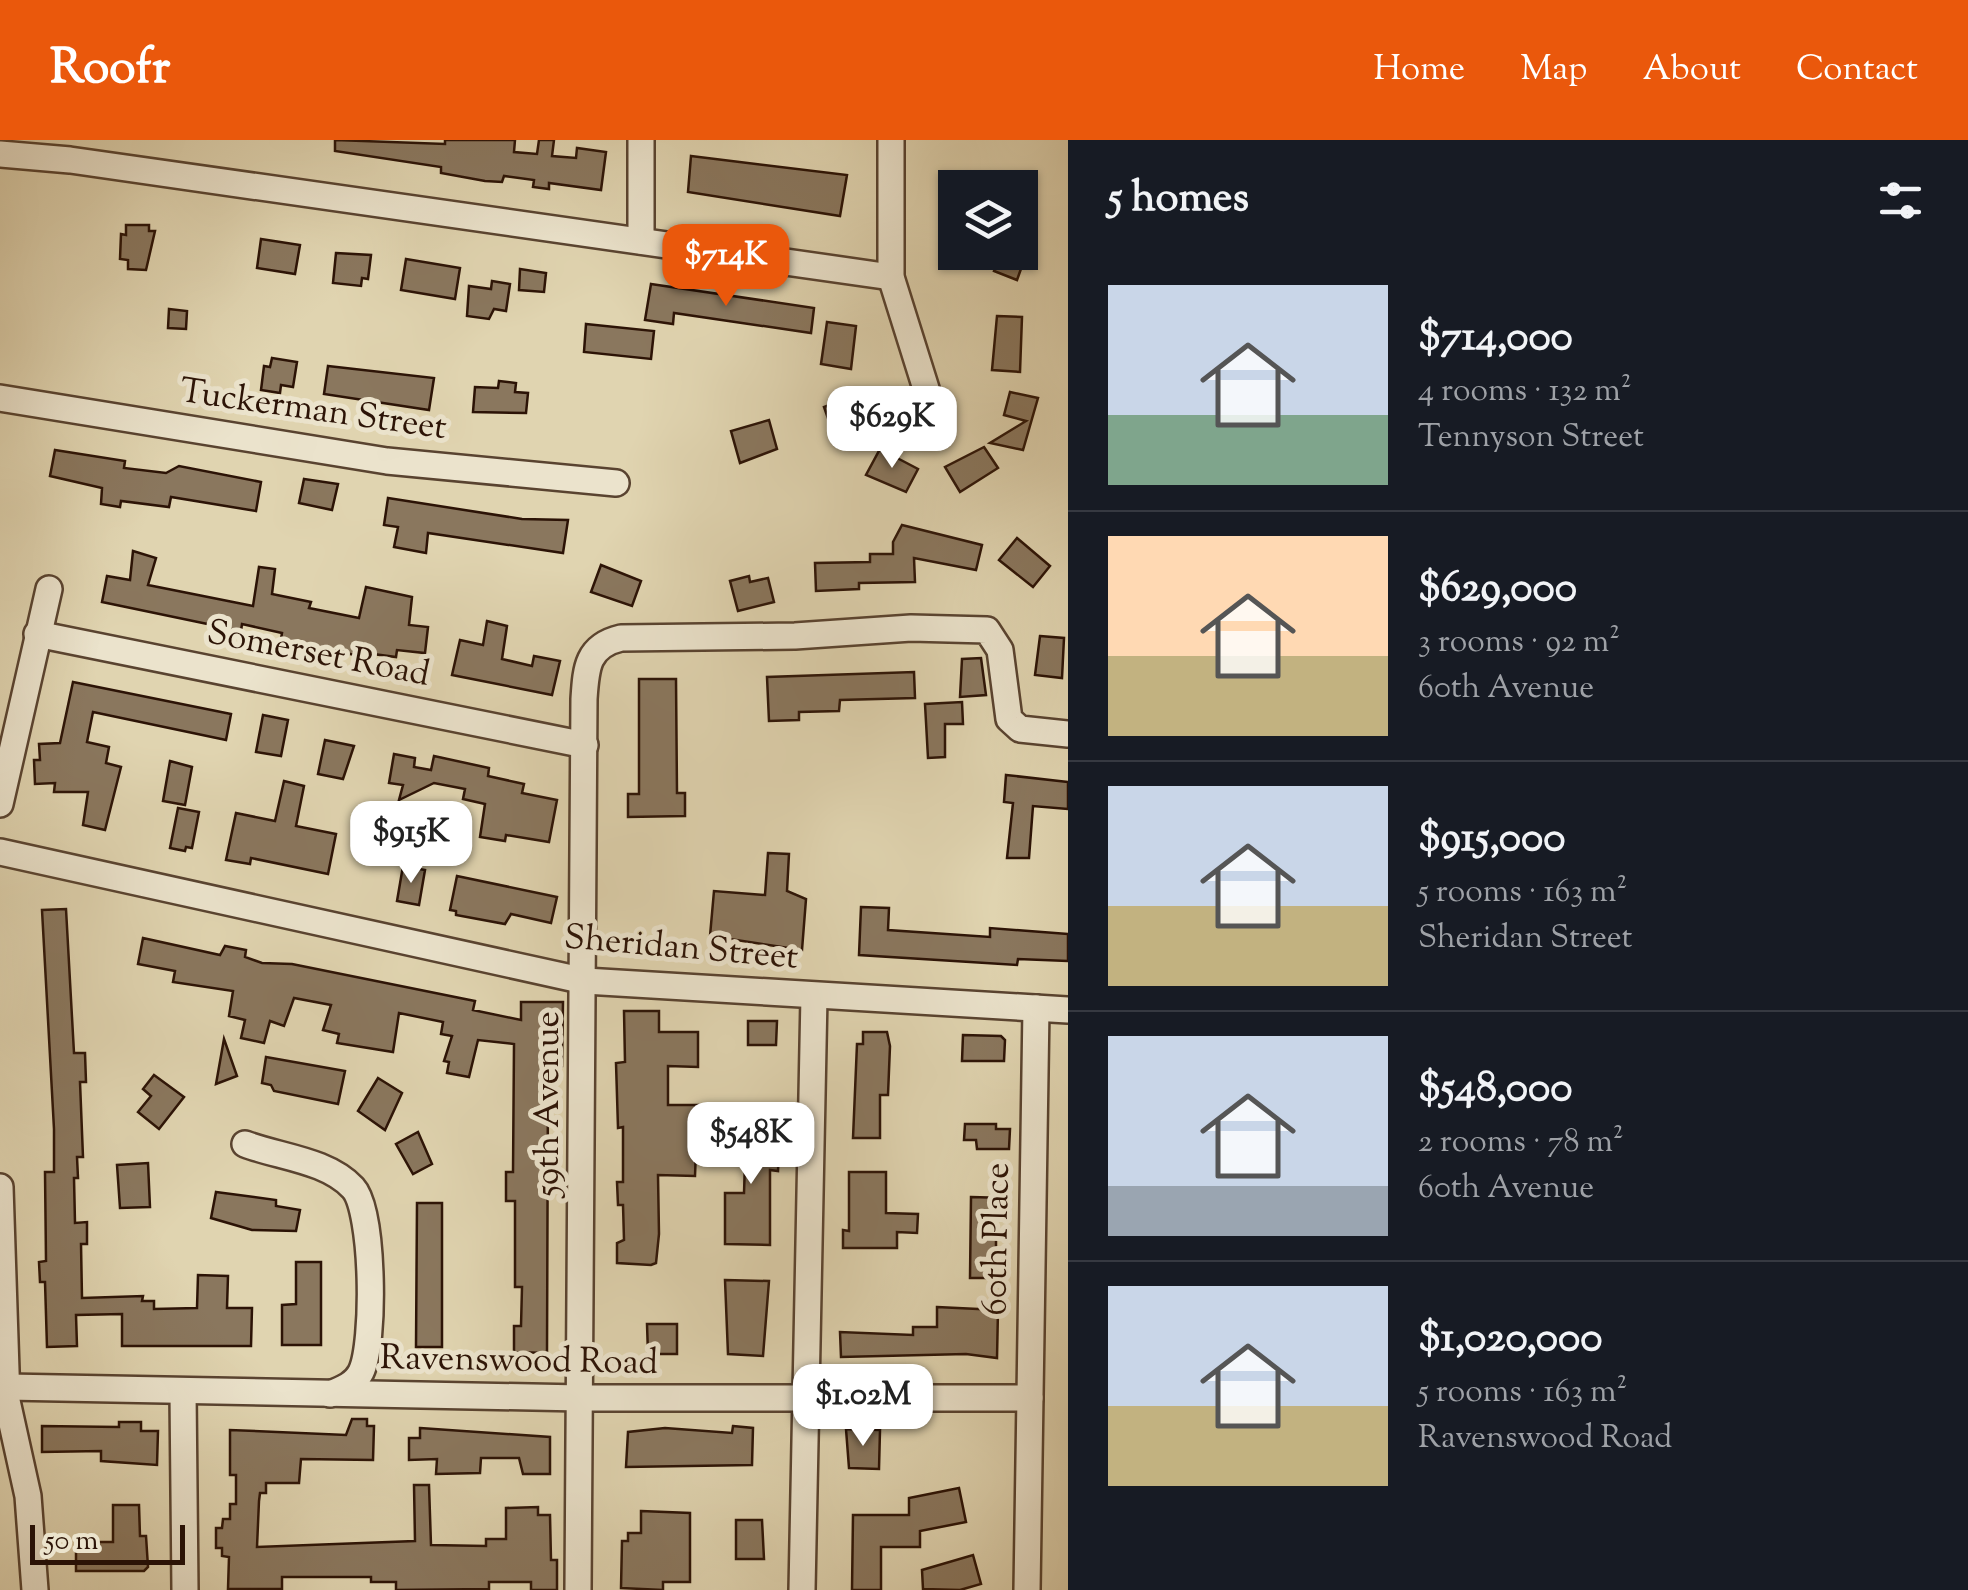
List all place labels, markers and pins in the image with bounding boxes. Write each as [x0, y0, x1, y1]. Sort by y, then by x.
pin: $714K [656, 224, 796, 309]
pin: $629K [822, 386, 962, 471]
pin: $915K [341, 801, 481, 886]
pin: $548K [681, 1102, 821, 1187]
pin: $1.02M [782, 1364, 944, 1449]

